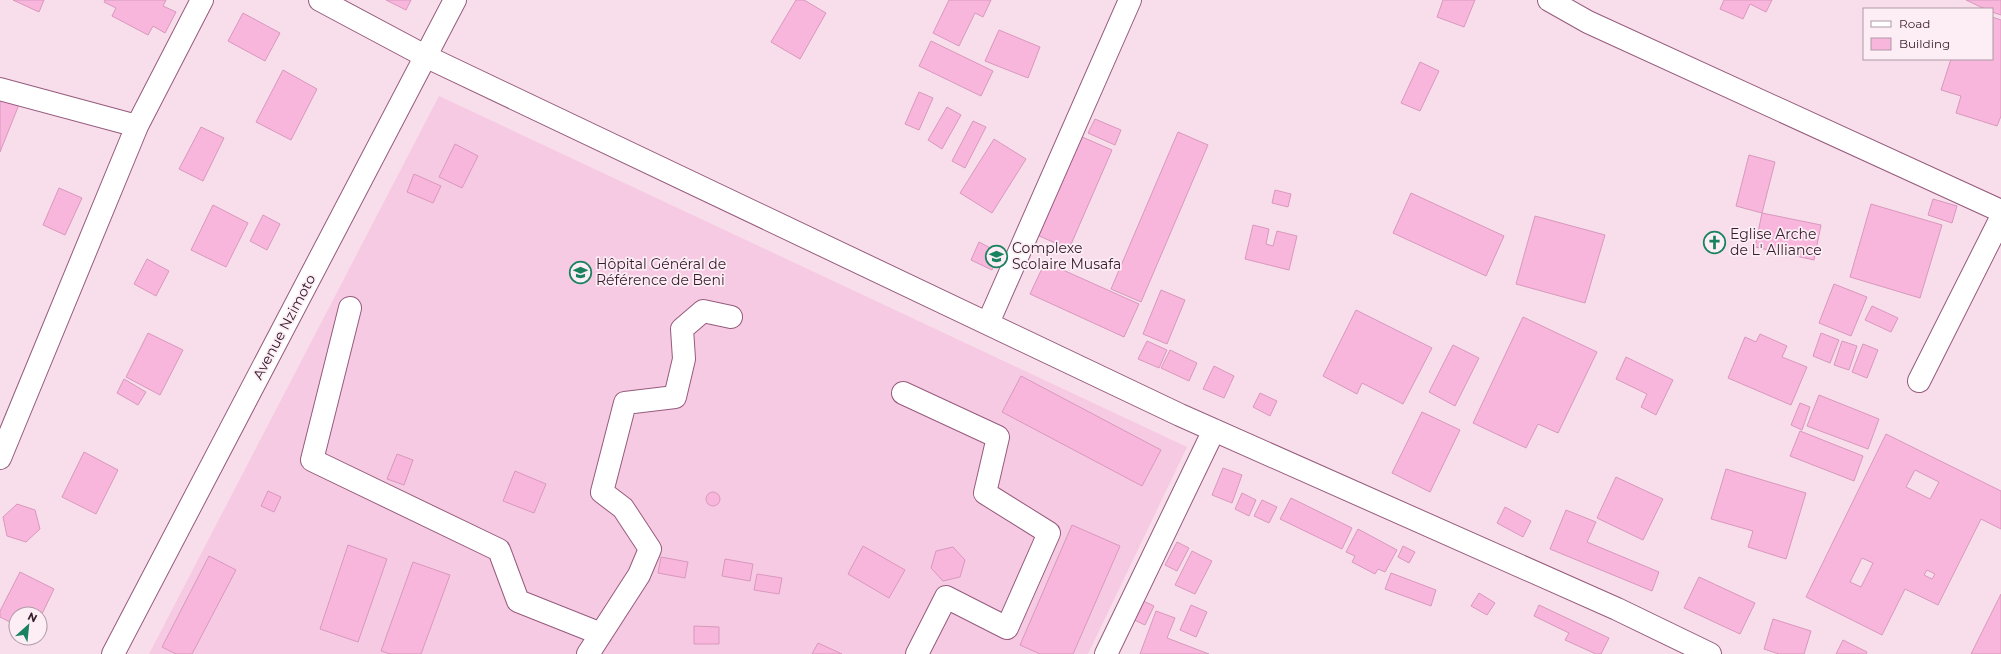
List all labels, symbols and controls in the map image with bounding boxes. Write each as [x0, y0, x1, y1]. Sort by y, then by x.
legend [1863, 8, 1993, 60]
text: Road [1899, 16, 1930, 31]
text: Building [1899, 36, 1950, 51]
place label: Eglise Arche de L' Alliance [1730, 225, 1822, 259]
church icon: Eglise Arche de L' Alliance [1701, 229, 1727, 255]
place label: Complexe Scolaire Musafa [1012, 239, 1121, 273]
school or university icon: Complexe Scolaire Musafa [983, 243, 1009, 269]
place label: Hôpital Général de Référence de Beni [596, 255, 726, 289]
school or university icon: Hôpital Général de Référence de Beni [567, 259, 593, 285]
street label: Avenue Nzimoto [249, 271, 319, 383]
north arrow [8, 606, 48, 646]
text: N [25, 609, 40, 625]

